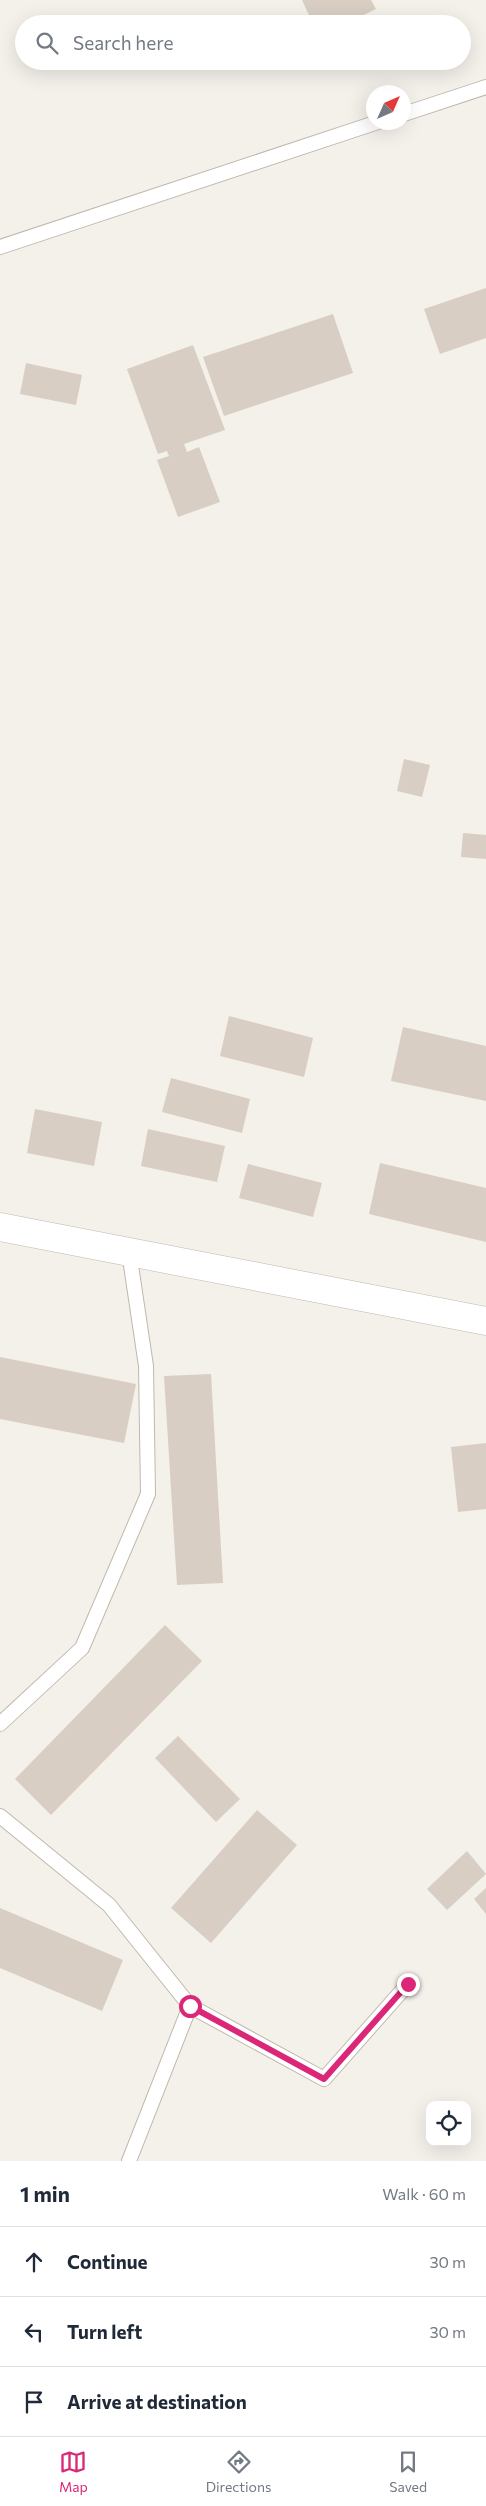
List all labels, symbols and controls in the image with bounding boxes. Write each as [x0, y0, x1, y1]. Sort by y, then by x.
search box [15, 15, 471, 70]
icon: search [33, 29, 61, 57]
text: Search here [73, 31, 173, 54]
north arrow [366, 85, 411, 130]
route end [397, 1973, 420, 1996]
route start [179, 1995, 202, 2018]
map controls [426, 2101, 471, 2146]
button: locate [426, 2101, 471, 2146]
text: 1 min [20, 2181, 70, 2206]
text: Walk · 60 m [382, 2184, 466, 2203]
icon: ahead [20, 2248, 48, 2276]
text: Continue [67, 2250, 147, 2273]
text: 30 m [429, 2252, 466, 2271]
icon: left [20, 2318, 48, 2346]
text: Turn left [67, 2320, 142, 2343]
text: 30 m [429, 2322, 466, 2341]
icon: arrive [20, 2388, 48, 2416]
text: Arrive at destination [67, 2390, 247, 2413]
tab: Map [59, 2448, 88, 2495]
tab: Directions [206, 2448, 271, 2495]
tab: Saved [389, 2448, 427, 2495]

